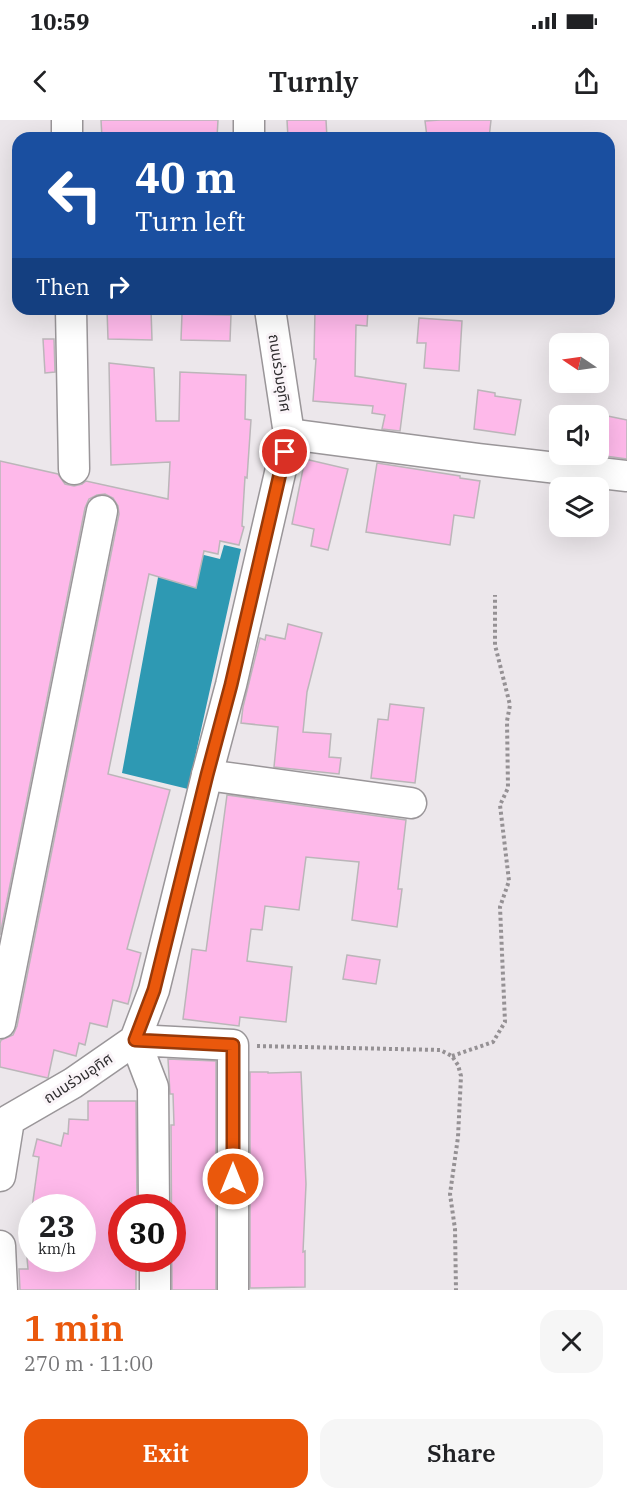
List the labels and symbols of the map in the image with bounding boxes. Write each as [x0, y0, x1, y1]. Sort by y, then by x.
street label: ถนนร่วมอุทิศ [264, 333, 296, 413]
north arrow [549, 333, 609, 393]
pin [259, 426, 310, 477]
street label: ถนนร่วมอุทิศ [40, 1049, 116, 1107]
position arrow [201, 1147, 265, 1211]
speed limit sign: 30 [108, 1194, 186, 1272]

